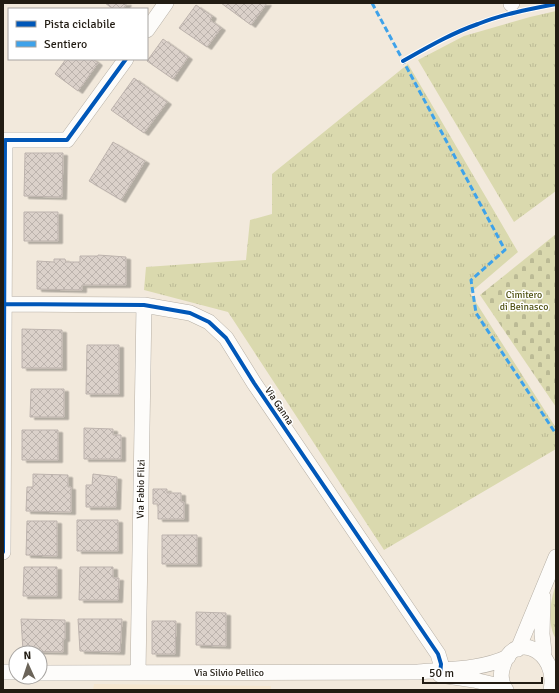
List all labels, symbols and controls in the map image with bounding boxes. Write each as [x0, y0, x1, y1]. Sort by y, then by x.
legend [8, 8, 148, 60]
text: Pista ciclabile [44, 17, 116, 32]
text: Sentiero [44, 37, 87, 52]
park label: Cimitero di Beinasco [500, 289, 548, 313]
street label: Via Ganna [262, 385, 296, 427]
street label: Via Fabio Filzi [134, 459, 148, 519]
north arrow [8, 645, 48, 685]
text: N [23, 649, 32, 662]
scale bar [423, 659, 542, 685]
text: 50 m [429, 666, 454, 681]
street label: Via Silvio Pellico [194, 667, 264, 679]

